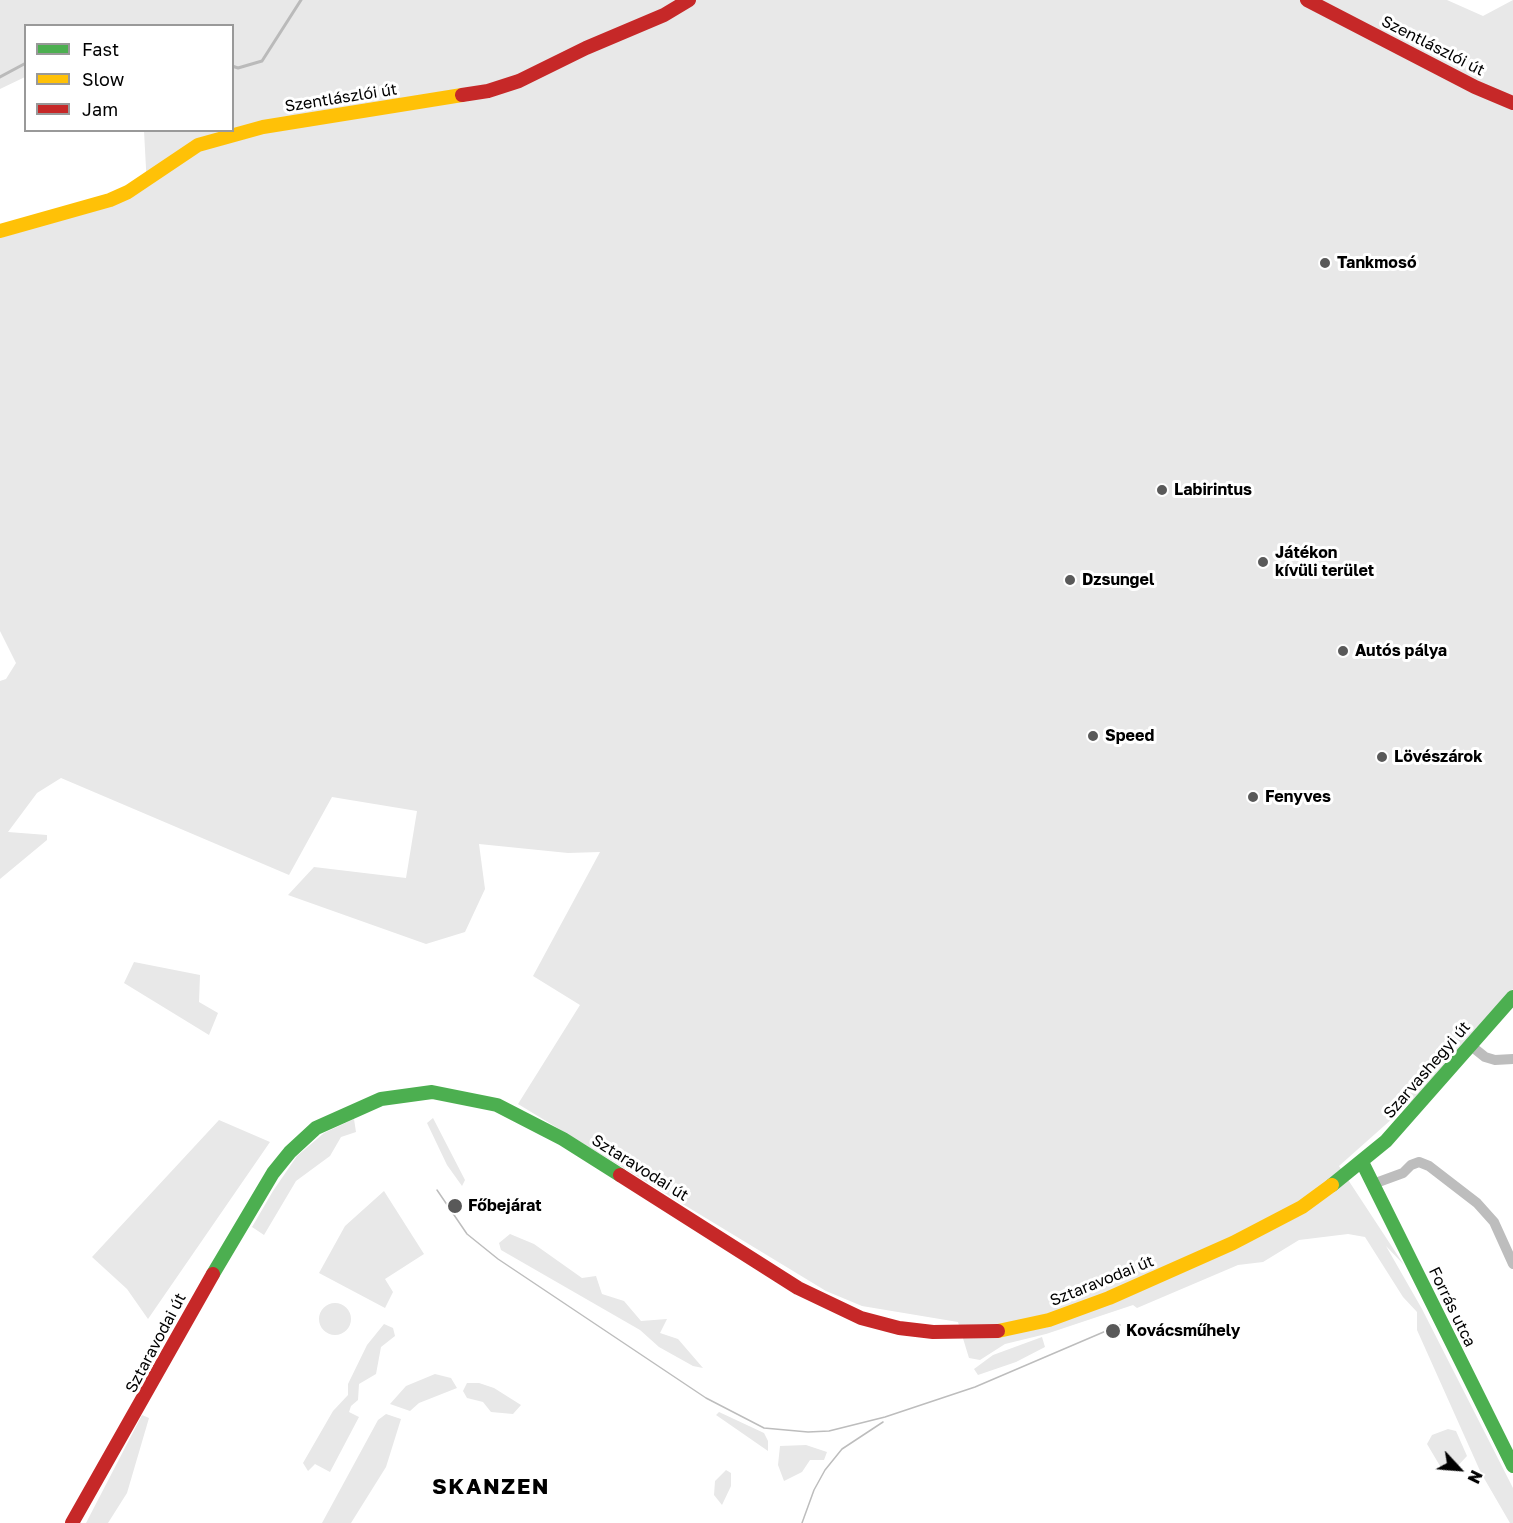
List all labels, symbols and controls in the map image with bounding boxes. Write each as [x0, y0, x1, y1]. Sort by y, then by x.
street label: Szentlászlói út [1378, 12, 1488, 80]
legend [24, 24, 234, 132]
text: Fast [82, 38, 119, 60]
text: Slow [82, 68, 124, 90]
street label: Szentlászlói út [284, 80, 398, 116]
text: Jam [82, 98, 118, 120]
place label: Tankmosó [1337, 253, 1417, 273]
marker: Tankmosó [1318, 256, 1332, 270]
place label: Labirintus [1174, 480, 1252, 500]
marker: Labirintus [1155, 483, 1169, 497]
place label: Játékon kívüli terület [1275, 543, 1374, 581]
marker: Játékon kívüli terület [1256, 555, 1270, 569]
place label: Dzsungel [1082, 570, 1154, 590]
marker: Dzsungel [1063, 573, 1077, 587]
place label: Autós pálya [1355, 641, 1447, 661]
marker: Autós pálya [1336, 644, 1350, 658]
place label: Speed [1105, 726, 1154, 746]
marker: Speed [1086, 729, 1100, 743]
place label: Lövészárok [1394, 747, 1482, 767]
marker: Lövészárok [1375, 750, 1389, 764]
place label: Fenyves [1265, 787, 1331, 807]
marker: Fenyves [1246, 790, 1260, 804]
street label: Szarvashegyi út [1380, 1018, 1474, 1122]
street label: Sztaravodai út [588, 1131, 692, 1205]
place label: Főbejárat [468, 1196, 542, 1216]
marker: Főbejárat [446, 1197, 464, 1215]
street label: Sztaravodai út [1047, 1251, 1157, 1311]
street label: Forrás utca [1424, 1264, 1480, 1350]
street label: Sztaravodai út [122, 1290, 190, 1396]
place label: Kovácsműhely [1126, 1321, 1240, 1341]
marker: Kovácsműhely [1104, 1322, 1122, 1340]
north arrow [1429, 1439, 1489, 1499]
text: N [1464, 1467, 1487, 1487]
district label: SKANZEN [432, 1474, 550, 1500]

